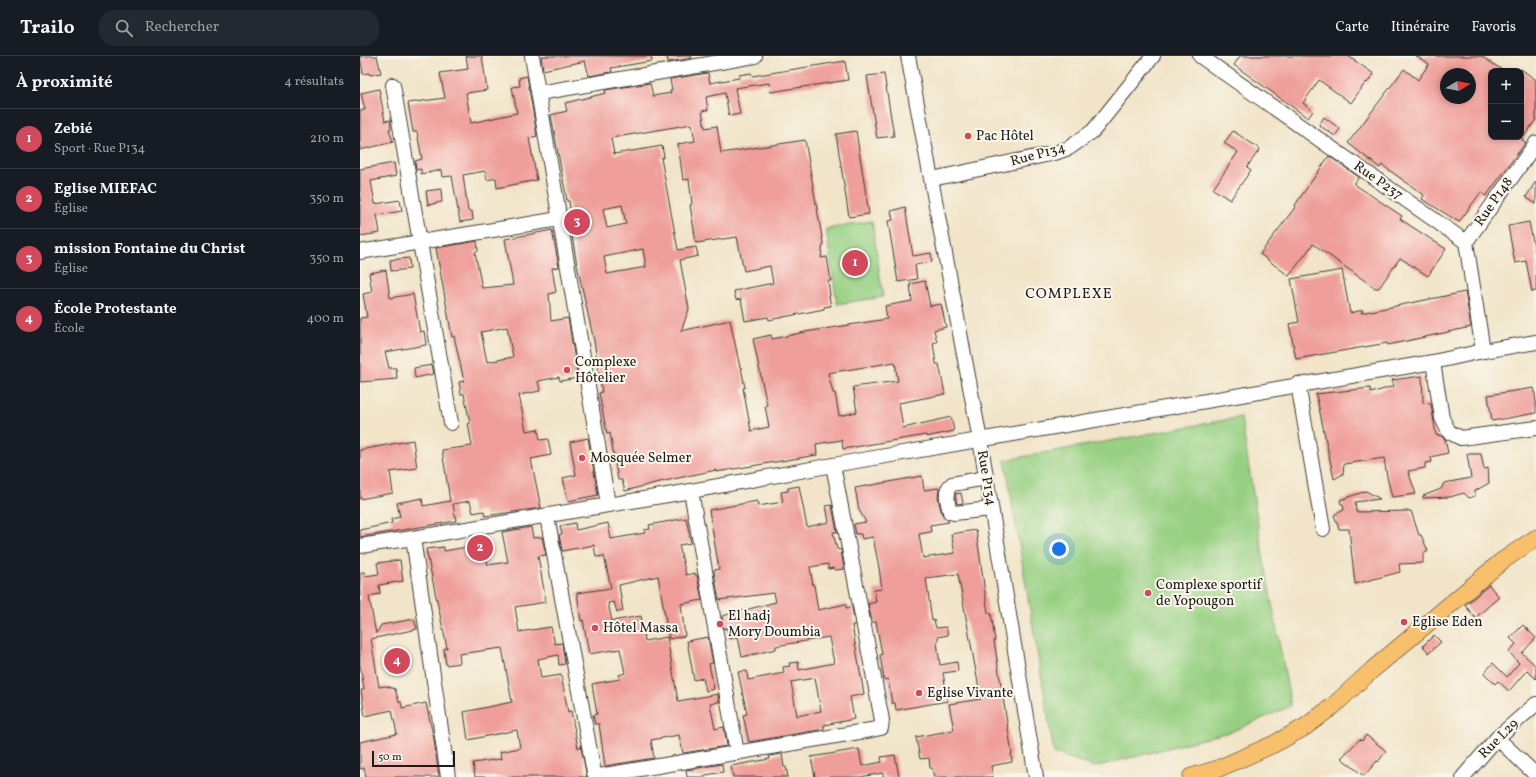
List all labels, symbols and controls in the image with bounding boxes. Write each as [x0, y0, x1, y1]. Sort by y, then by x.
search box [99, 10, 379, 46]
text: Trailo [20, 15, 75, 41]
icon: search [113, 17, 135, 39]
text: Rechercher [145, 17, 219, 38]
text: Carte [1335, 18, 1369, 37]
text: Itinéraire [1391, 18, 1450, 37]
text: Favoris [1472, 18, 1516, 37]
north arrow [1440, 68, 1476, 104]
map controls [1488, 68, 1524, 140]
button: + [1488, 68, 1524, 104]
text: À proximité [16, 71, 113, 94]
text: 4 résultats [284, 73, 344, 91]
button: − [1488, 104, 1524, 140]
text: Zebié [54, 119, 92, 140]
place label: Pac Hôtel [976, 127, 1034, 146]
text: 1 [26, 130, 32, 148]
text: 210 m [310, 130, 344, 148]
marker: Pac Hôtel [963, 131, 973, 141]
street label: Rue P134 [1008, 139, 1068, 171]
text: Sport · Rue P134 [54, 140, 145, 158]
street label: Rue P237 [1350, 157, 1407, 205]
street label: Rue P148 [1470, 174, 1518, 230]
text: Eglise MIEFAC [54, 179, 157, 200]
text: 2 [26, 190, 32, 208]
text: 350 m [309, 190, 344, 208]
text: Église [54, 200, 88, 218]
pin: 3 [564, 207, 590, 237]
text: mission Fontaine du Christ [54, 239, 245, 260]
pin: 1 [842, 248, 868, 278]
text: 3 [26, 250, 32, 268]
text: 350 m [309, 250, 344, 268]
text: Église [54, 260, 88, 278]
district label: COMPLEXE [1025, 284, 1113, 305]
text: École Protestante [54, 299, 177, 320]
text: 4 [25, 310, 33, 328]
text: 400 m [307, 310, 344, 328]
text: École [54, 320, 84, 338]
place label: Complexe Hôtelier [575, 353, 637, 388]
marker: Complexe Hôtelier [562, 365, 572, 375]
place label: Mosquée Selmer [590, 449, 691, 468]
street label: Rue P134 [972, 449, 1000, 507]
marker: Mosquée Selmer [577, 453, 587, 463]
pin: 2 [467, 533, 493, 563]
your location [1049, 539, 1069, 559]
place label: Complexe sportif de Yopougon [1156, 576, 1263, 611]
marker: Complexe sportif de Yopougon [1143, 588, 1153, 598]
place label: El hadj Mory Doumbia [728, 607, 821, 642]
place label: Eglise Eden [1412, 613, 1483, 632]
marker: Eglise Eden [1399, 617, 1409, 627]
place label: Hôtel Massa [603, 619, 678, 638]
marker: El hadj Mory Doumbia [715, 619, 725, 629]
marker: Hôtel Massa [590, 623, 600, 633]
pin: 4 [384, 646, 410, 676]
place label: Eglise Vivante [927, 684, 1014, 703]
marker: Eglise Vivante [914, 688, 924, 698]
street label: Rue L29 [1475, 715, 1523, 763]
scale bar [372, 749, 455, 768]
text: 50 m [378, 750, 402, 765]

